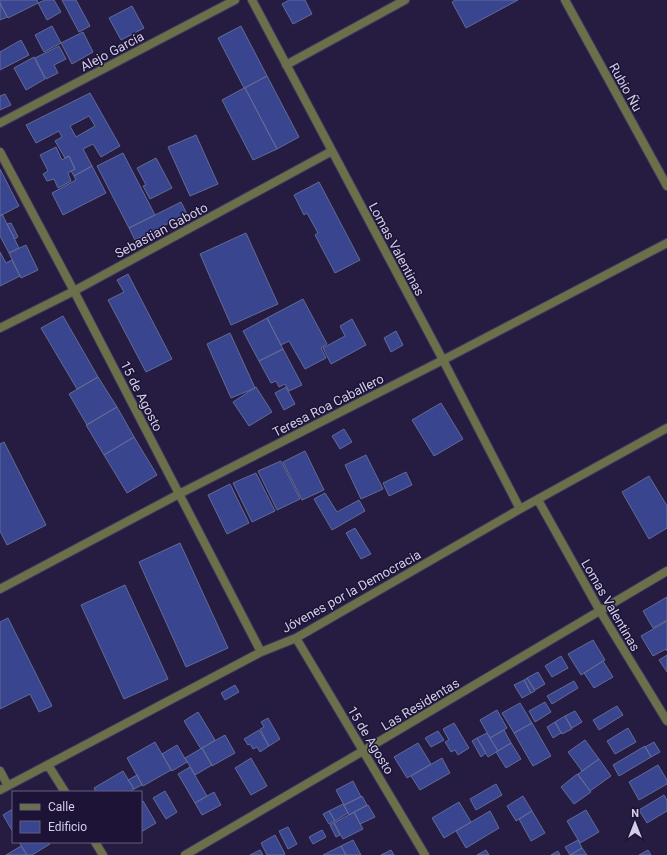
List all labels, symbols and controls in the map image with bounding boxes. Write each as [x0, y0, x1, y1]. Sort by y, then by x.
street label: Alejo García [78, 28, 146, 74]
street label: Rubio Ñu [606, 60, 646, 114]
street label: Sebastian Gaboto [112, 200, 210, 261]
street label: Lomas Valentinas [366, 200, 428, 299]
street label: 15 de Agosto [117, 359, 166, 434]
street label: Teresa Roa Caballero [270, 371, 386, 440]
street label: Jóvenes por la Democracia [279, 547, 423, 636]
street label: Lomas Valentinas [578, 557, 643, 654]
street label: Las Residentas [379, 675, 462, 734]
street label: 15 de Agosto [344, 704, 397, 777]
legend [12, 791, 142, 843]
text: Calle [48, 800, 75, 814]
north arrow [615, 803, 655, 843]
text: N [631, 807, 639, 820]
text: Edificio [48, 820, 87, 834]

